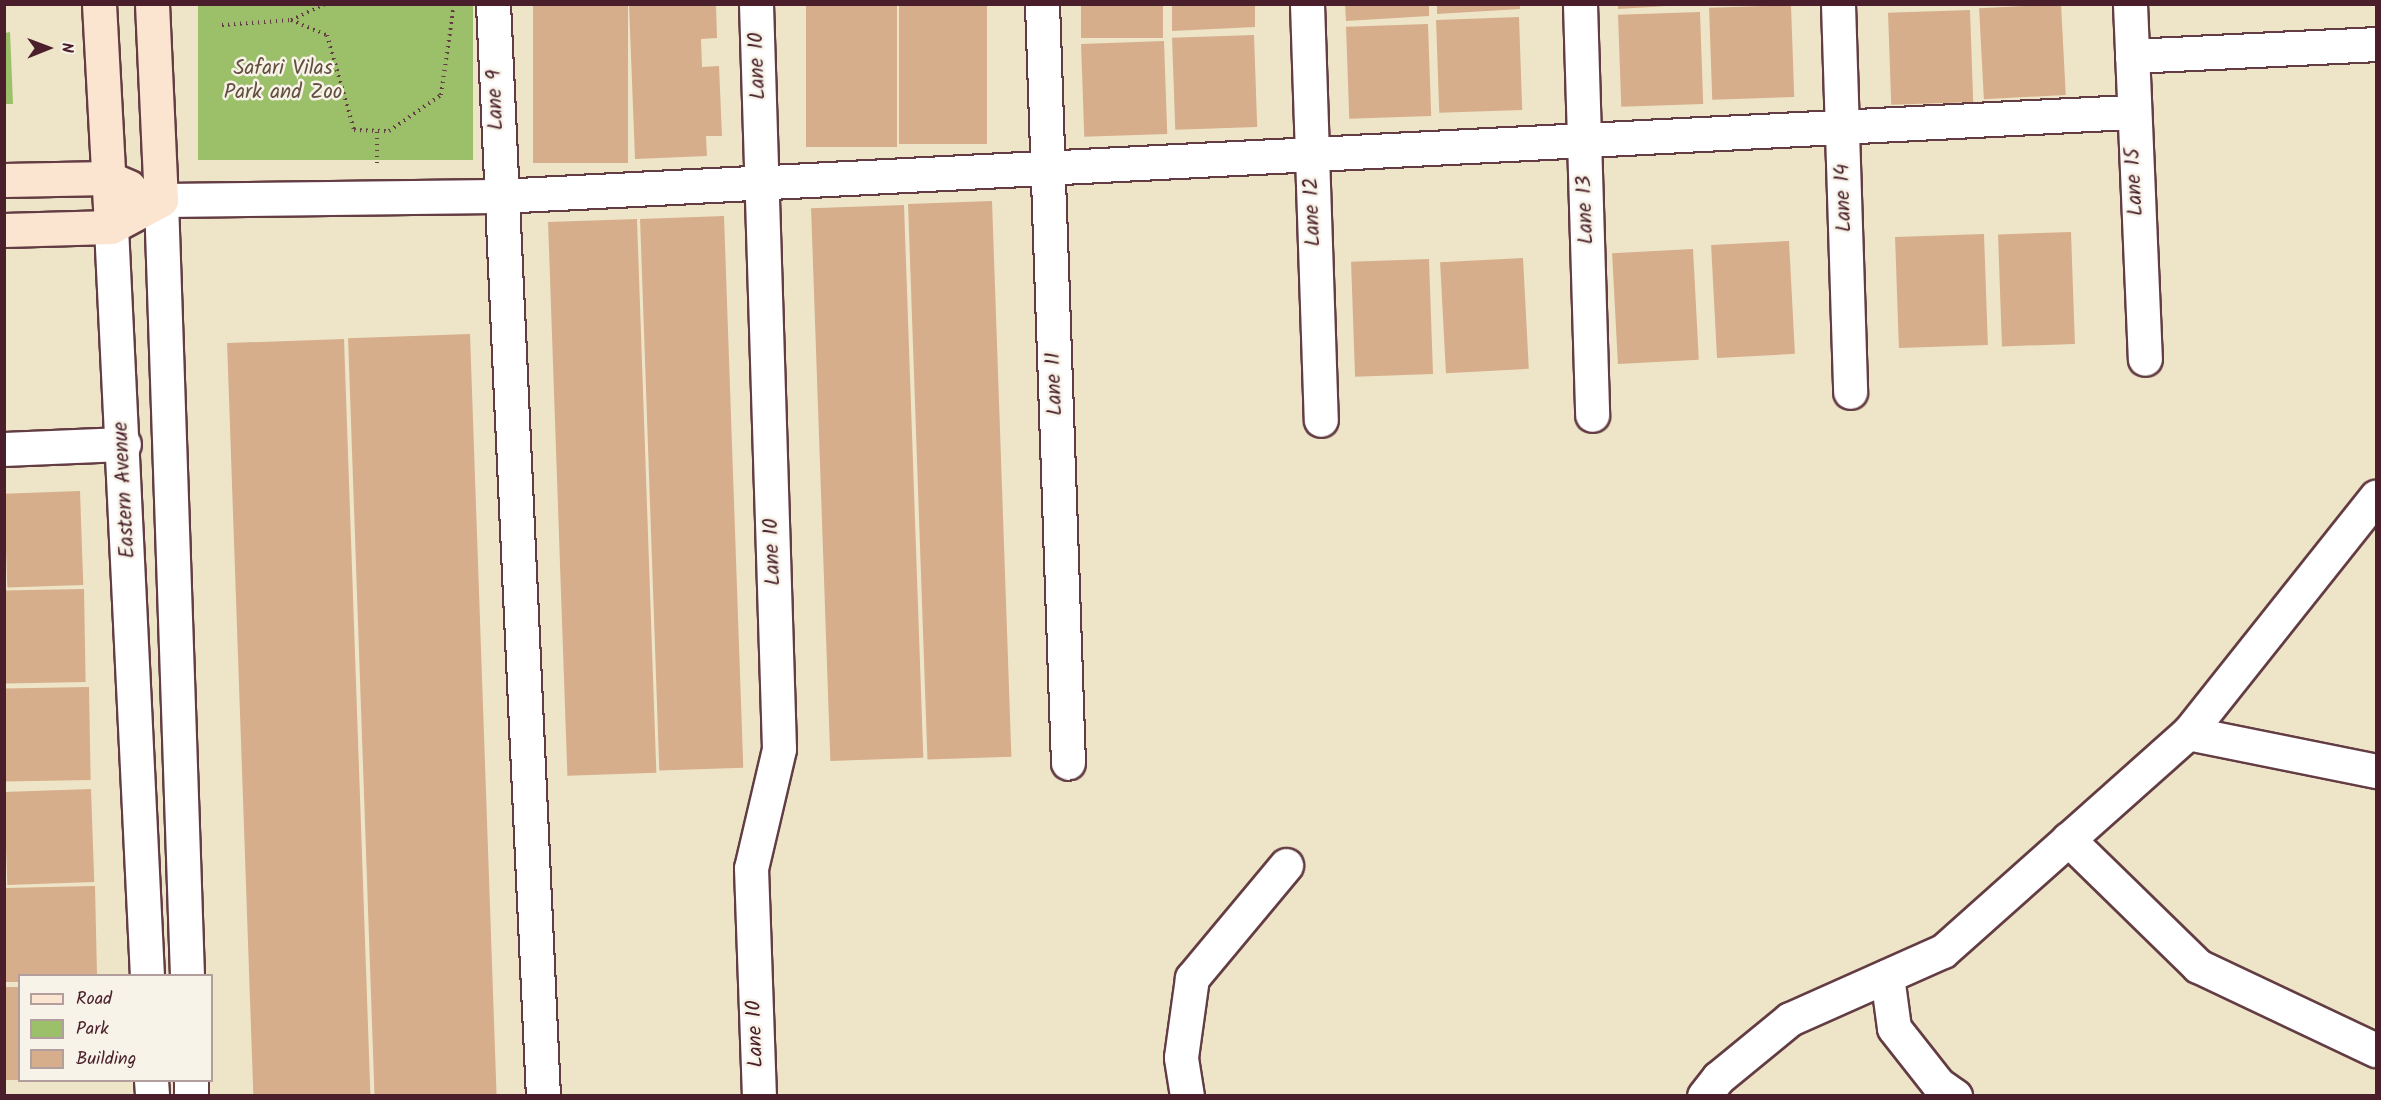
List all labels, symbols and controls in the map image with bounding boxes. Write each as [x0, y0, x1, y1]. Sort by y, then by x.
north arrow [18, 18, 78, 78]
street label: Lane 10 [744, 32, 772, 100]
text: N [54, 42, 79, 53]
park label: Safari Vilas Park and Zoo [224, 56, 342, 106]
street label: Lane 9 [482, 69, 510, 131]
street label: Lane 15 [2121, 147, 2149, 217]
street label: Lane 14 [1830, 163, 1858, 233]
street label: Lane 13 [1572, 175, 1600, 245]
street label: Lane 12 [1299, 177, 1327, 247]
street label: Lane 11 [1041, 352, 1069, 416]
street label: Eastern Avenue [109, 421, 141, 559]
street label: Lane 10 [759, 518, 787, 586]
legend [18, 974, 213, 1082]
text: Road [76, 985, 112, 1014]
street label: Lane 10 [742, 1000, 770, 1068]
text: Park [76, 1015, 109, 1044]
text: Building [76, 1045, 136, 1074]

